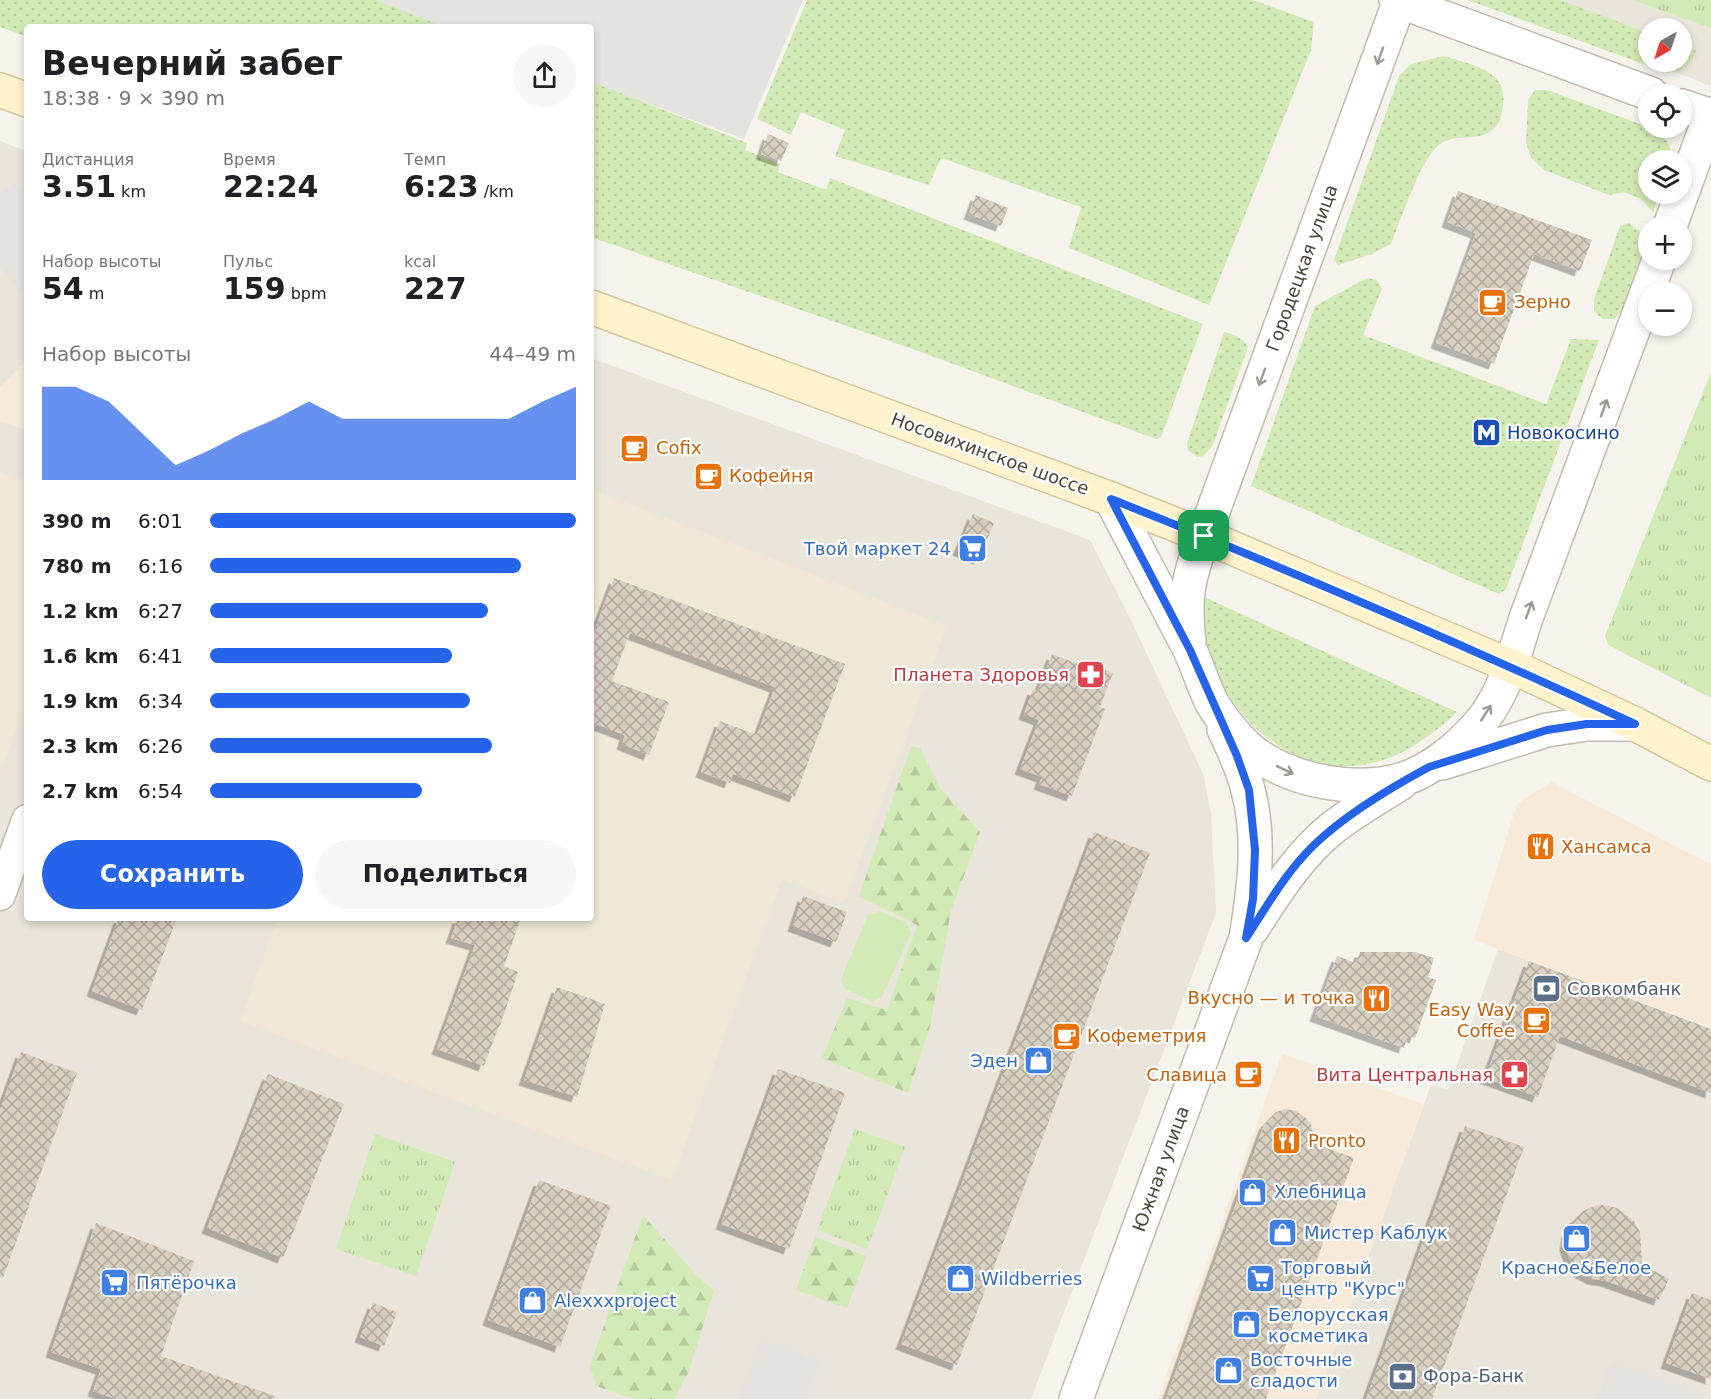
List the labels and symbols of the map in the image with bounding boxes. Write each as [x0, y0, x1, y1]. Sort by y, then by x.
north arrow [1638, 18, 1692, 72]
one-way arrow [1373, 46, 1384, 65]
street label: Городецкая улица [1262, 182, 1341, 354]
cafe icon: Зерно [1477, 286, 1509, 318]
place label: Зерно [1514, 291, 1571, 312]
one-way arrow [1256, 368, 1267, 386]
one-way arrow [1600, 399, 1611, 418]
street label: Носовихинское шоссе [888, 408, 1092, 499]
metro station icon: Новокосино [1470, 417, 1502, 449]
place label: Новокосино [1507, 422, 1619, 443]
cafe icon: Cofix [619, 432, 651, 464]
place label: Cofix [656, 437, 702, 458]
cafe icon: Кофейня [692, 460, 724, 492]
place label: Кофейня [729, 465, 814, 486]
pin [1178, 510, 1229, 561]
supermarket icon: Твой маркет 24 [956, 533, 988, 565]
place label: Твой маркет 24 [803, 538, 951, 559]
one-way arrow [1525, 601, 1536, 620]
pharmacy icon: Планета Здоровья [1074, 659, 1106, 691]
place label: Планета Здоровья [893, 664, 1069, 685]
one-way arrow [1481, 705, 1493, 722]
one-way arrow [1276, 764, 1294, 776]
restaurant icon: Хансамса [1524, 831, 1556, 863]
place label: Хансамса [1561, 836, 1652, 857]
bank icon: Совкомбанк [1530, 973, 1562, 1005]
place label: Совкомбанк [1567, 978, 1682, 999]
restaurant icon: Вкусно — и точка [1360, 982, 1392, 1014]
place label: Вкусно — и точка [1188, 987, 1355, 1008]
place label: Easy Way Coffee [1429, 999, 1515, 1041]
cafe icon: Easy Way Coffee [1520, 1004, 1552, 1036]
cafe icon: Кофеметрия [1050, 1020, 1082, 1052]
place label: Кофеметрия [1087, 1025, 1206, 1046]
shop icon: Эден [1023, 1045, 1055, 1077]
place label: Эден [970, 1050, 1018, 1071]
cafe icon: Славица [1232, 1059, 1264, 1091]
pharmacy icon: Вита Центральная [1498, 1059, 1530, 1091]
place label: Славица [1146, 1064, 1227, 1085]
place label: Вита Центральная [1316, 1064, 1493, 1085]
street label: Южная улица [1128, 1103, 1193, 1235]
restaurant icon: Pronto [1271, 1125, 1303, 1157]
place label: Pronto [1308, 1130, 1366, 1151]
shop icon: Хлебница [1237, 1176, 1269, 1208]
place label: Хлебница [1274, 1181, 1367, 1202]
shop icon: Мистер Каблук [1267, 1217, 1299, 1249]
place label: Мистер Каблук [1304, 1222, 1448, 1243]
shop icon: Красное&Белое [1560, 1223, 1592, 1255]
place label: Торговый центр "Курс" [1280, 1257, 1405, 1299]
place label: Красное&Белое [1501, 1257, 1651, 1278]
supermarket icon: Торговый центр "Курс" [1244, 1262, 1276, 1294]
shop icon: Wildberries [944, 1263, 976, 1295]
supermarket icon: Пятёрочка [99, 1267, 131, 1299]
place label: Wildberries [981, 1268, 1082, 1289]
place label: Пятёрочка [136, 1272, 237, 1293]
shop icon: Alexxxproject [517, 1285, 549, 1317]
place label: Alexxxproject [554, 1290, 677, 1311]
place label: Белорусская косметика [1268, 1304, 1389, 1346]
shop icon: Белорусская косметика [1231, 1309, 1263, 1341]
place label: Восточные сладости [1250, 1349, 1352, 1391]
shop icon: Восточные сладости [1213, 1354, 1245, 1386]
bank icon: Фора-Банк [1386, 1360, 1418, 1392]
place label: Фора-Банк [1423, 1365, 1525, 1386]

